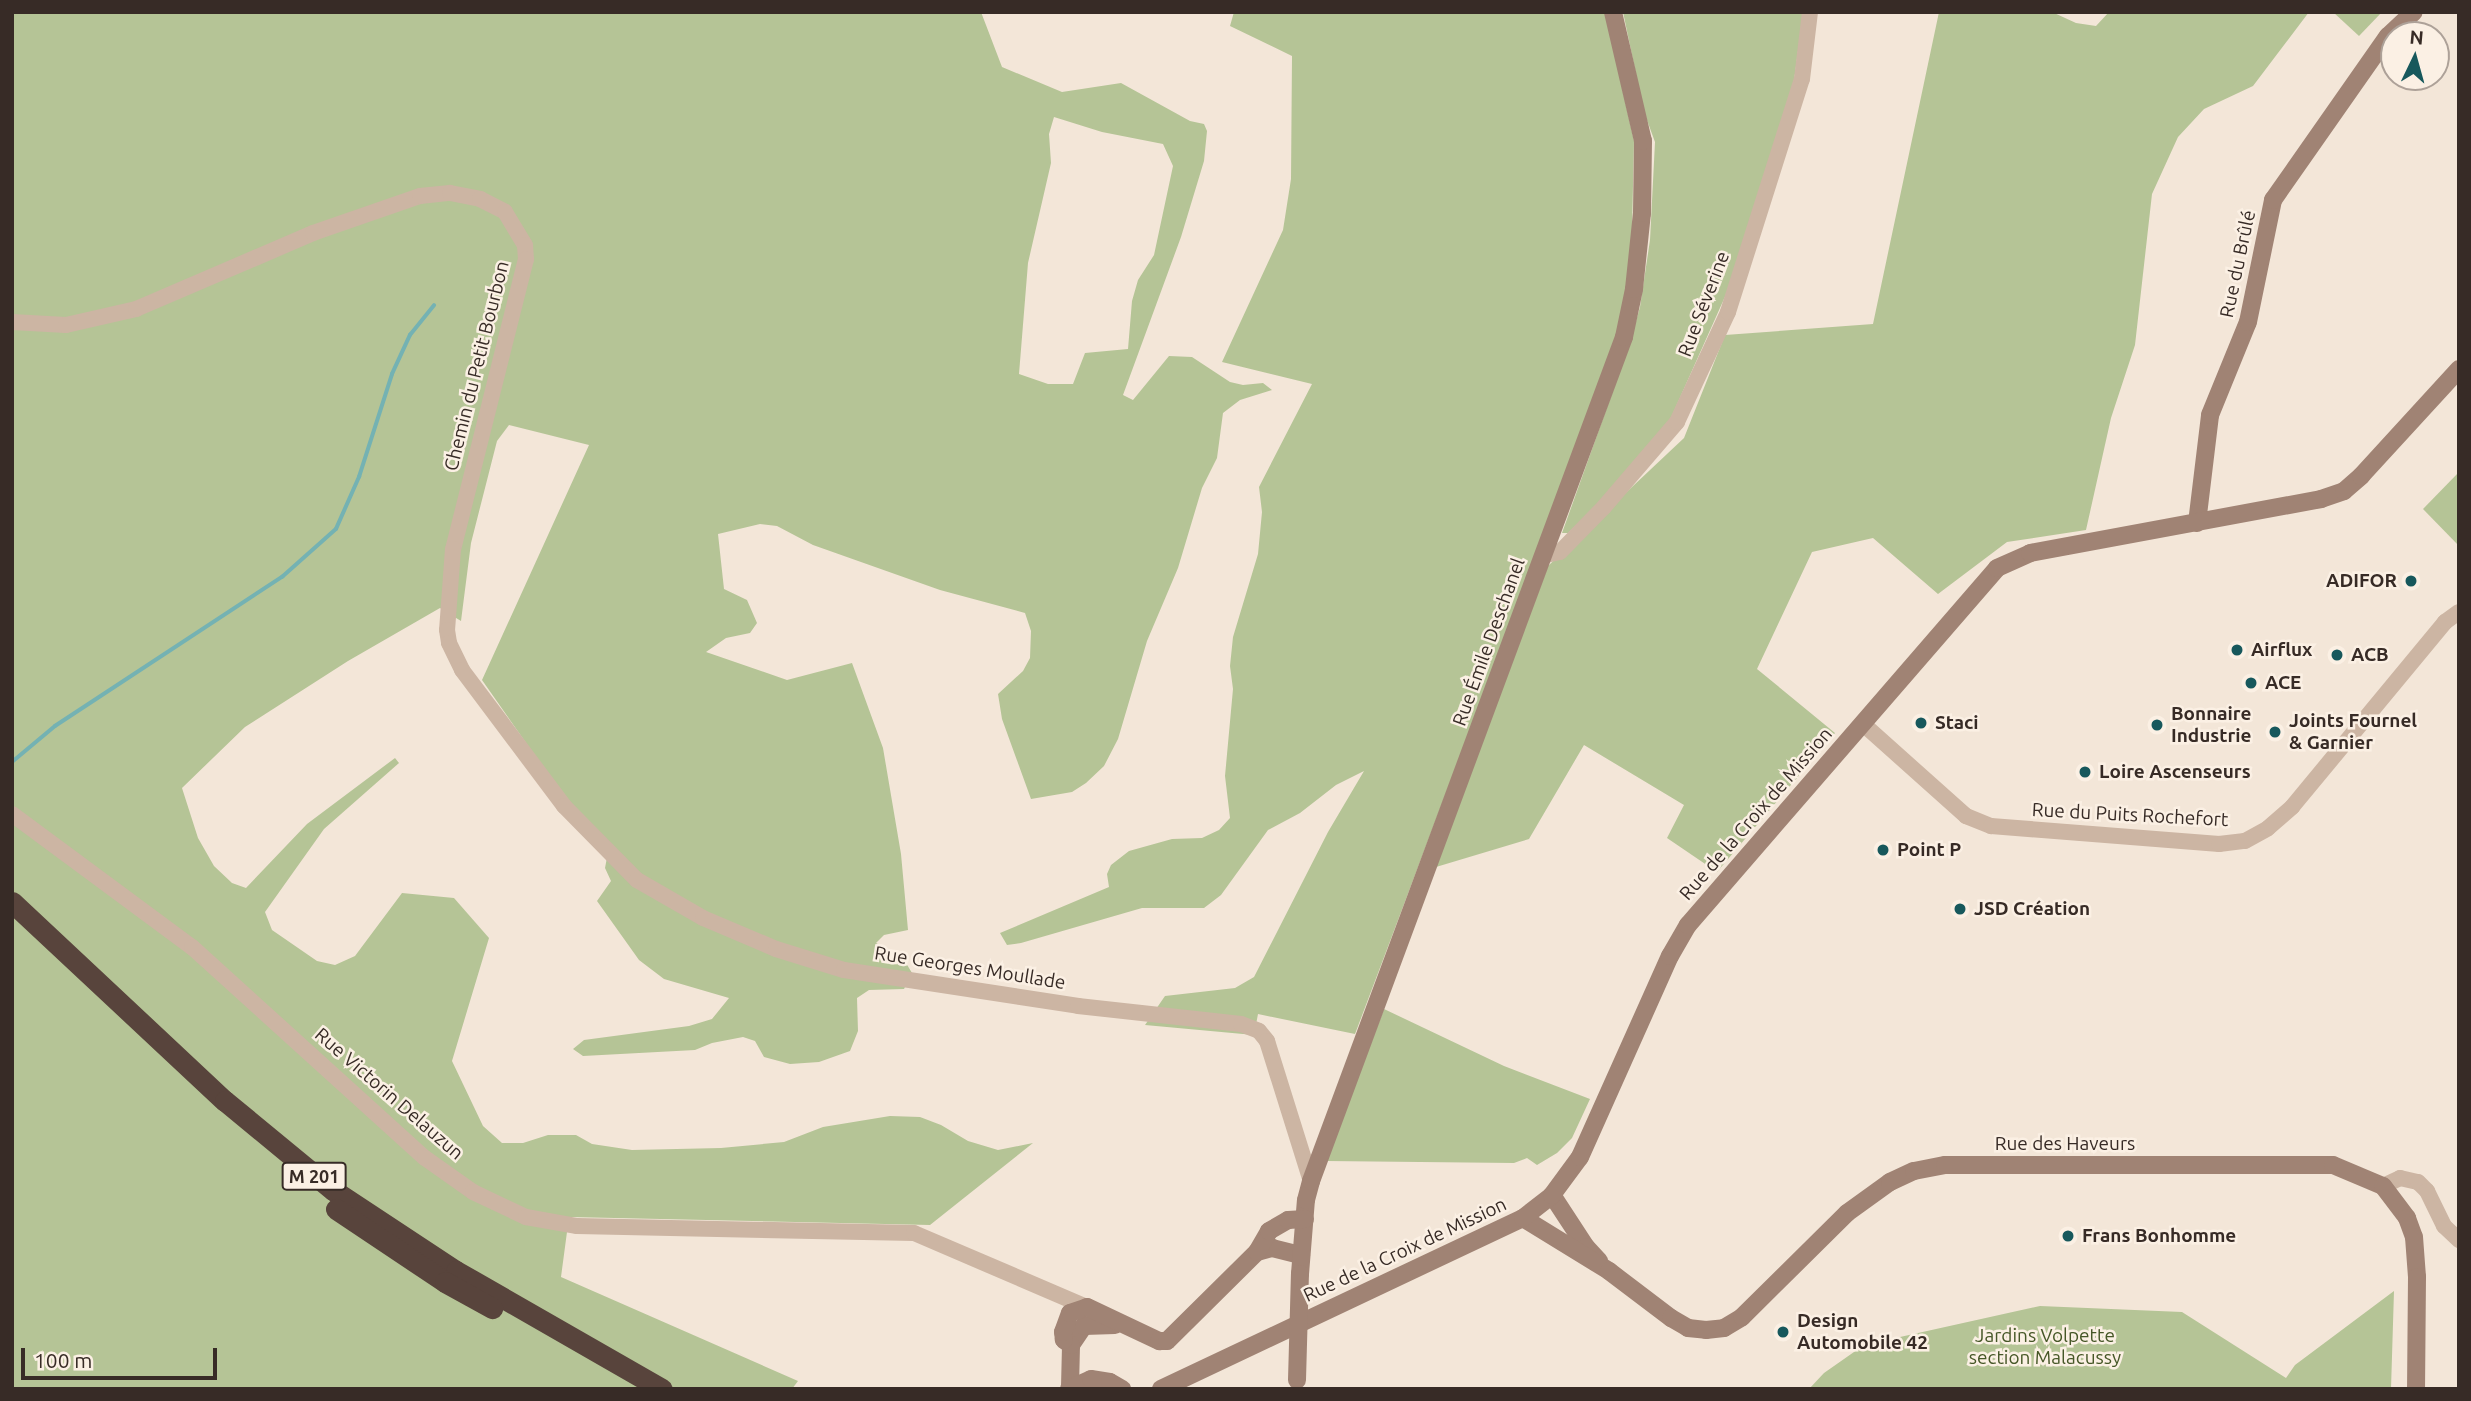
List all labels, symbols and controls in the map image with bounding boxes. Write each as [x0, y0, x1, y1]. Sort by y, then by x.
north arrow [2380, 21, 2450, 91]
text: N [2409, 25, 2425, 49]
street label: Rue du Brûlé [2215, 208, 2261, 320]
street label: Rue Séverine [1673, 248, 1735, 360]
street label: Chemin du Petit Bourbon [440, 259, 514, 473]
street label: Rue Émile Deschanel [1448, 555, 1530, 729]
place label: ADIFOR [2326, 570, 2397, 592]
marker: ADIFOR [2403, 573, 2419, 589]
place label: Airflux [2251, 639, 2312, 661]
marker: Airflux [2229, 642, 2245, 658]
place label: ACB [2351, 644, 2389, 666]
marker: ACB [2329, 647, 2345, 663]
place label: ACE [2265, 672, 2301, 694]
marker: ACE [2243, 675, 2259, 691]
place label: Bonnaire Industrie [2171, 703, 2252, 747]
place label: Joints Fournel & Garnier [2289, 710, 2417, 754]
place label: Staci [1935, 712, 1979, 734]
marker: Staci [1913, 715, 1929, 731]
marker: Bonnaire Industrie [2149, 717, 2165, 733]
street label: Rue de la Croix de Mission [1675, 723, 1837, 905]
marker: Joints Fournel & Garnier [2267, 724, 2283, 740]
place label: Loire Ascenseurs [2099, 761, 2251, 783]
marker: Loire Ascenseurs [2077, 764, 2093, 780]
street label: Rue du Puits Rochefort [2031, 798, 2229, 832]
place label: Point P [1897, 839, 1961, 861]
marker: Point P [1875, 842, 1891, 858]
place label: JSD Création [1974, 898, 2090, 920]
marker: JSD Création [1952, 901, 1968, 917]
street label: Rue Georges Moullade [873, 942, 1067, 994]
street label: Rue Victorin Delauzun [310, 1023, 468, 1165]
street label: Rue des Haveurs [1995, 1133, 2135, 1155]
road number: M 201 [281, 1162, 347, 1190]
street label: Rue de la Croix de Mission [1300, 1193, 1510, 1307]
place label: Frans Bonhomme [2082, 1225, 2236, 1247]
marker: Frans Bonhomme [2060, 1228, 2076, 1244]
place label: Design Automobile 42 [1797, 1310, 1928, 1354]
marker: Design Automobile 42 [1775, 1324, 1791, 1340]
park label: Jardins Volpette section Malacussy [1969, 1325, 2121, 1369]
scale bar [24, 1334, 220, 1378]
text: 100 m [34, 1348, 92, 1372]

